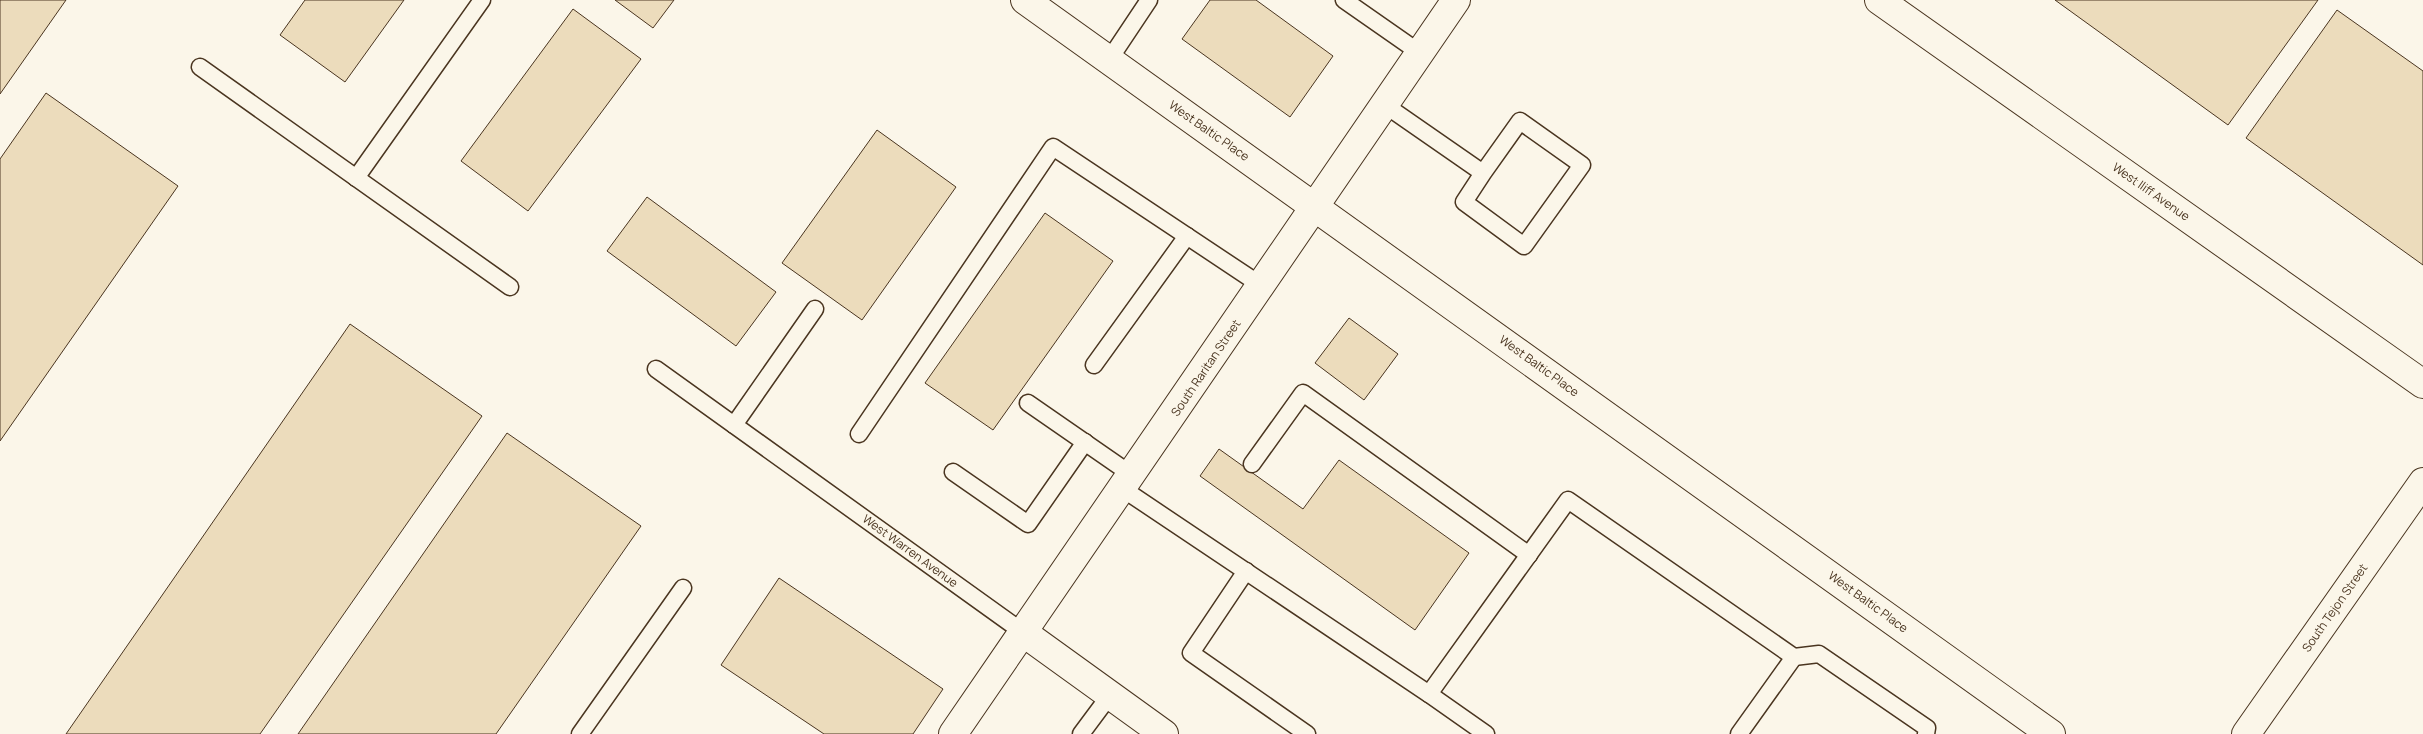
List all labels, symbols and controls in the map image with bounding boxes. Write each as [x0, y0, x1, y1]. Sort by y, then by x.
street label: West Baltic Place [1166, 96, 1253, 165]
street label: West Iliff Avenue [2109, 159, 2193, 225]
street label: South Raritan Street [1167, 316, 1244, 420]
street label: West Baltic Place [1496, 331, 1583, 400]
street label: West Warren Avenue [859, 510, 962, 591]
street label: South Tejon Street [2298, 560, 2372, 655]
street label: West Baltic Place [1825, 567, 1912, 636]

